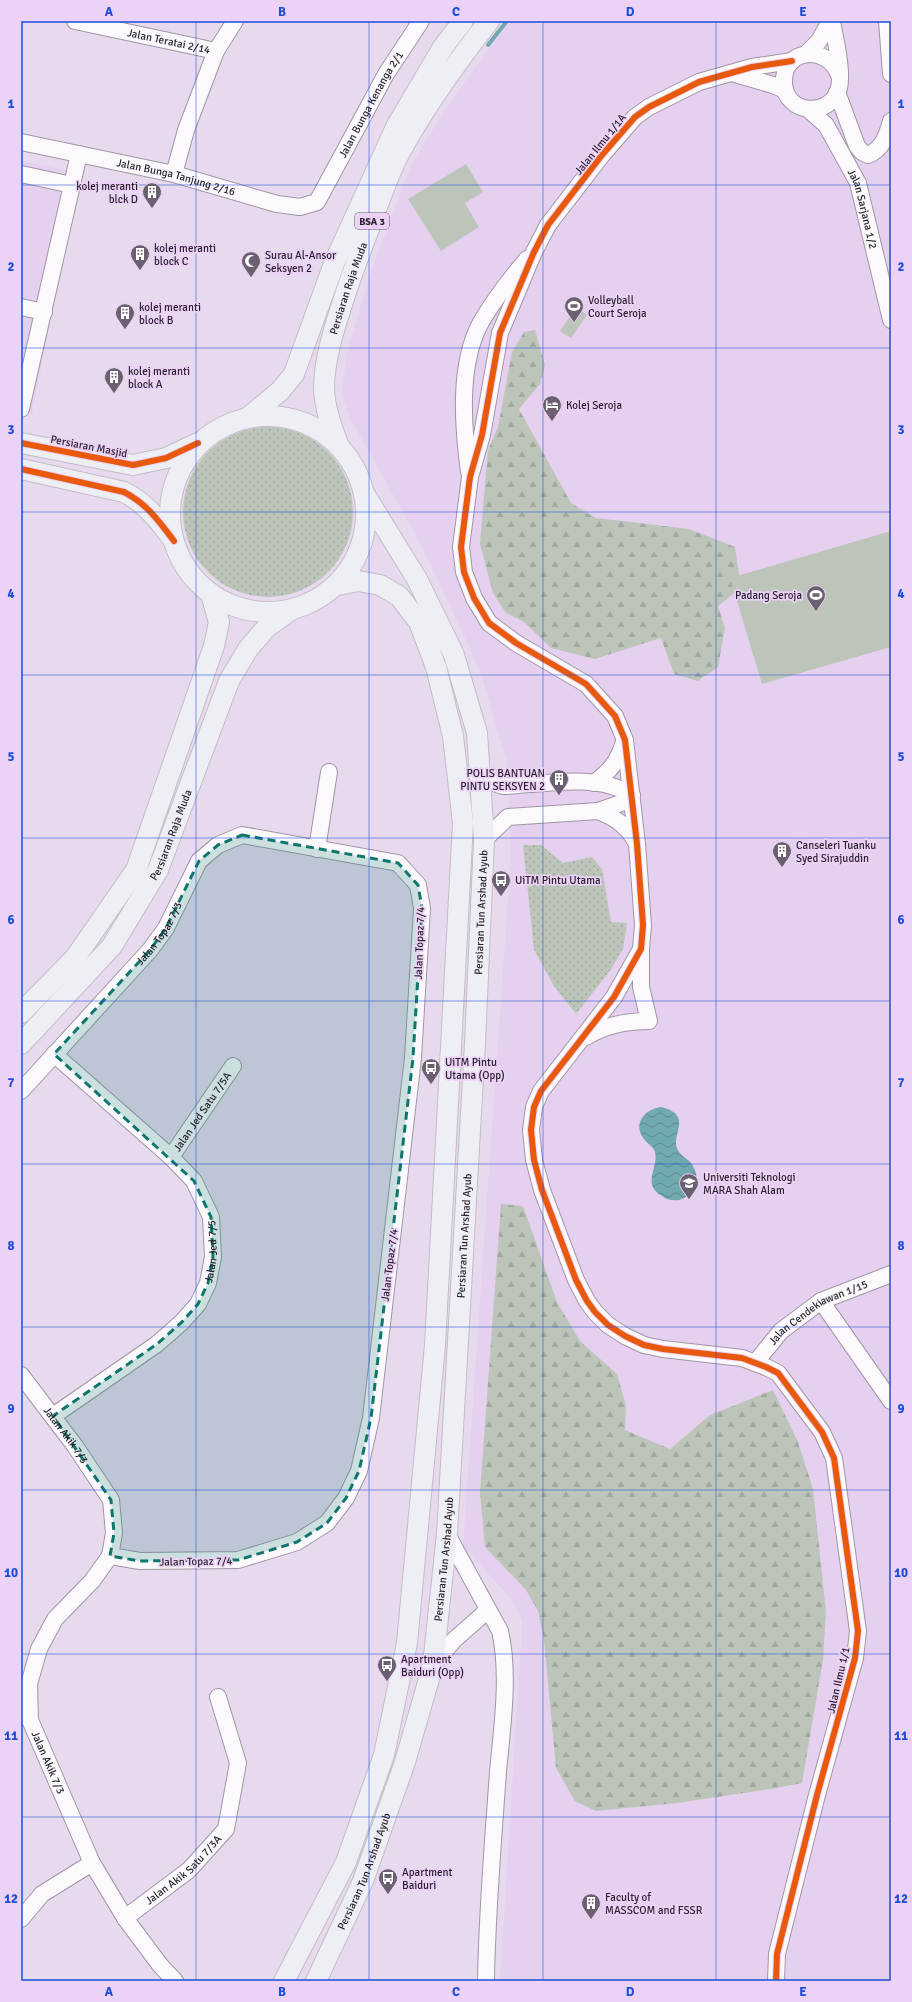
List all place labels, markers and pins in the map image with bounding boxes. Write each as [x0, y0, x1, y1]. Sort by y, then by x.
place label: kolej meranti blck D [76, 180, 138, 206]
building icon: kolej meranti blck D [141, 181, 163, 209]
place label: kolej meranti block C [154, 242, 216, 268]
building icon: kolej meranti block C [129, 243, 151, 271]
place label: Surau Al-Ansor Seksyen 2 [265, 249, 336, 275]
mosque icon: Surau Al-Ansor Seksyen 2 [240, 250, 262, 278]
place label: Volleyball Court Seroja [588, 294, 647, 320]
sports icon: Volleyball Court Seroja [563, 295, 585, 323]
place label: kolej meranti block B [139, 301, 201, 327]
building icon: kolej meranti block B [114, 302, 136, 330]
place label: kolej meranti block A [128, 365, 190, 391]
building icon: kolej meranti block A [103, 366, 125, 394]
hotel icon: Kolej Seroja [541, 394, 563, 422]
place label: Kolej Seroja [566, 399, 622, 412]
sports icon: Padang Seroja [805, 584, 827, 612]
place label: Padang Seroja [735, 589, 802, 602]
place label: POLIS BANTUAN PINTU SEKSYEN 2 [460, 767, 545, 793]
building icon: POLIS BANTUAN PINTU SEKSYEN 2 [548, 768, 570, 796]
place label: Canseleri Tuanku Syed Sirajuddin [796, 839, 876, 865]
building icon: Canseleri Tuanku Syed Sirajuddin [771, 840, 793, 868]
bus stop icon: UiTM Pintu Utama [490, 869, 512, 897]
place label: UiTM Pintu Utama [515, 874, 601, 887]
place label: UiTM Pintu Utama (Opp) [445, 1056, 505, 1082]
bus stop icon: UiTM Pintu Utama (Opp) [420, 1057, 442, 1085]
place label: Universiti Teknologi MARA Shah Alam [703, 1171, 796, 1197]
school or university icon: Universiti Teknologi MARA Shah Alam [678, 1172, 700, 1200]
place label: Apartment Baiduri (Opp) [401, 1653, 464, 1679]
bus stop icon: Apartment Baiduri (Opp) [376, 1654, 398, 1682]
place label: Apartment Baiduri [402, 1866, 453, 1892]
bus stop icon: Apartment Baiduri [377, 1867, 399, 1895]
place label: Faculty of MASSCOM and FSSR [605, 1891, 703, 1917]
building icon: Faculty of MASSCOM and FSSR [580, 1892, 602, 1920]

